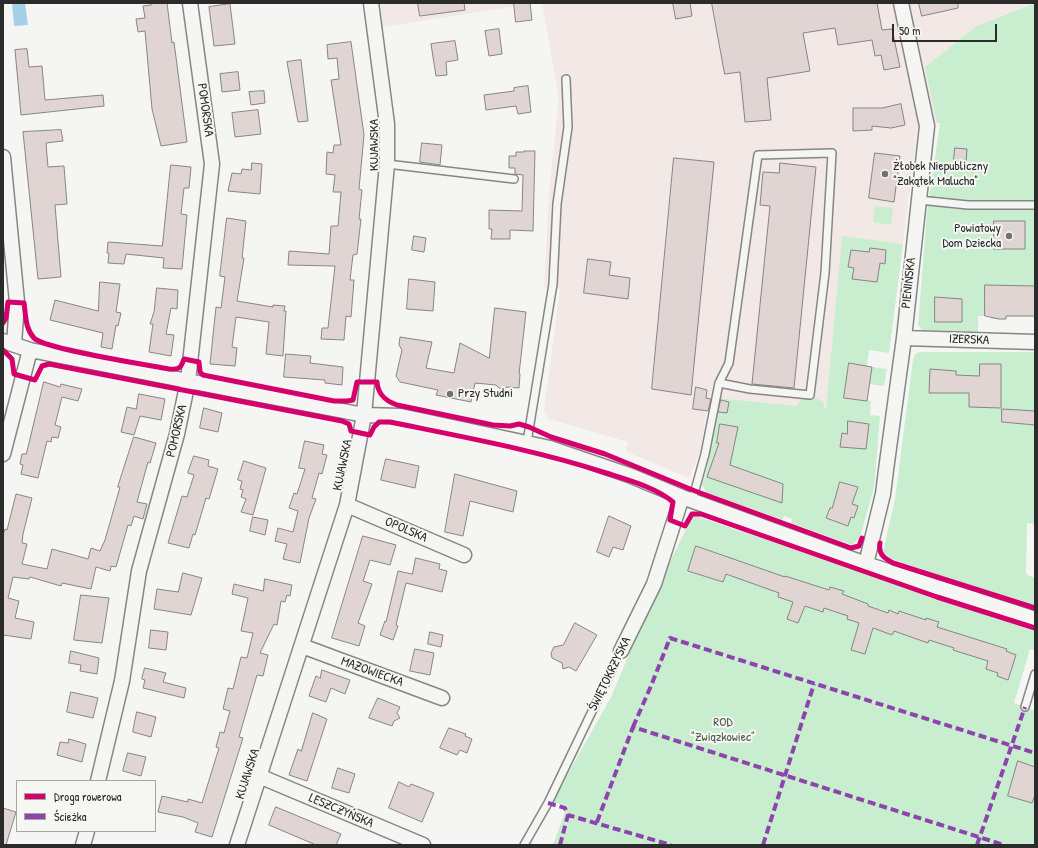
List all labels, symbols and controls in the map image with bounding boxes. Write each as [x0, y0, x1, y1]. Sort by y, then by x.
scale bar [894, 16, 999, 42]
text: 50 m [899, 22, 920, 39]
street label: POMORSKA [194, 82, 216, 138]
street label: KUJAWSKA [367, 119, 383, 171]
place label: Żłobek Niepubliczny "Zakątek Malucha" [893, 159, 988, 190]
marker: Żłobek Niepubliczny "Zakątek Malucha" [880, 169, 890, 179]
place label: Powiatowy Dom Dziecka [942, 221, 1001, 252]
marker: Powiatowy Dom Dziecka [1004, 231, 1014, 241]
street label: PIENIŃSKA [899, 257, 919, 309]
street label: IZERSKA [949, 331, 989, 349]
place label: Przy Studni [458, 386, 513, 402]
marker: Przy Studni [445, 389, 455, 399]
street label: POMORSKA [163, 403, 191, 459]
street label: KUJAWSKA [330, 438, 356, 492]
street label: OPOLSKA [382, 514, 430, 546]
street label: ŚWIĘTOKRZYSKA [585, 635, 635, 713]
street label: MAZOWIECKA [339, 654, 405, 690]
park label: ROD "Związkowiec" [691, 715, 755, 746]
street label: KUJAWSKA [233, 747, 263, 801]
legend [16, 780, 156, 832]
text: Droga rowerowa [54, 788, 121, 805]
street label: LESZCZYŃSKA [306, 790, 376, 832]
text: Ścieżka [54, 808, 86, 825]

